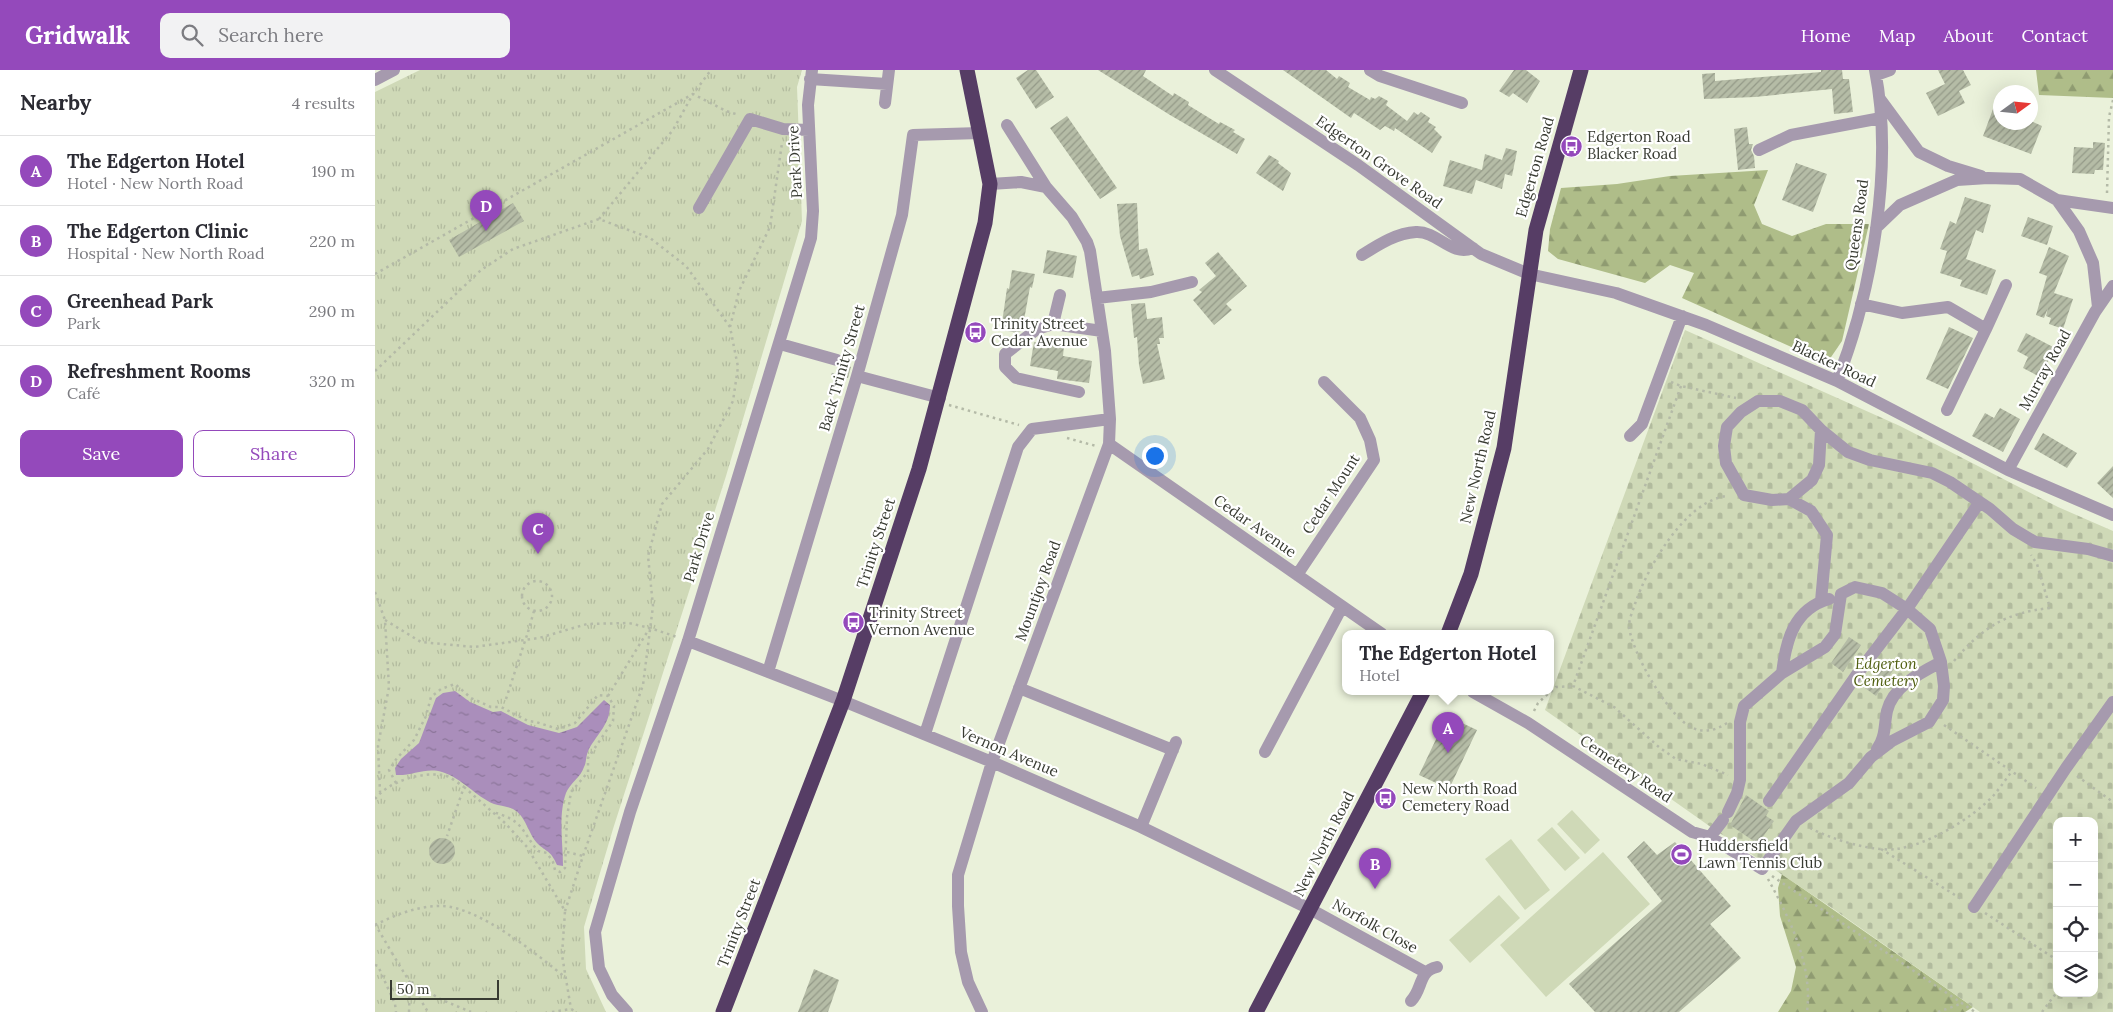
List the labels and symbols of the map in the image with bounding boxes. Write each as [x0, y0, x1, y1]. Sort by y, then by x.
north arrow [1993, 85, 2038, 130]
street label: Edgerton Grove Road [1312, 111, 1446, 212]
street label: Edgerton Road [1511, 114, 1558, 219]
street label: Park Drive [783, 125, 806, 199]
place label: Edgerton Road Blacker Road [1587, 127, 1691, 163]
bus stop icon: Edgerton Road Blacker Road [1559, 134, 1583, 158]
street label: Queens Road [1841, 178, 1872, 272]
pin: D [470, 190, 502, 231]
street label: Back Trinity Street [814, 302, 869, 433]
place label: Trinity Street Cedar Avenue [991, 314, 1088, 350]
bus stop icon: Trinity Street Cedar Avenue [963, 321, 987, 345]
street label: Murray Road [2014, 326, 2075, 414]
street label: Blacker Road [1789, 336, 1879, 391]
street label: New North Road [1455, 408, 1500, 525]
your location [1142, 443, 1168, 469]
street label: Cedar Mount [1298, 450, 1364, 537]
street label: Cedar Avenue [1210, 490, 1300, 561]
street label: Trinity Street [852, 495, 899, 590]
street label: Park Drive [679, 509, 718, 584]
pin: C [522, 513, 554, 554]
street label: Mountjoy Road [1011, 538, 1064, 644]
place label: Trinity Street Vernon Avenue [868, 603, 975, 639]
bus stop icon: Trinity Street Vernon Avenue [841, 610, 865, 634]
park label: Edgerton Cemetery [1853, 654, 1919, 690]
pin: A [1432, 712, 1464, 753]
street label: Vernon Avenue [956, 722, 1062, 781]
street label: Cemetery Road [1576, 731, 1676, 807]
place label: New North Road Cemetery Road [1402, 779, 1518, 815]
bus stop icon: New North Road Cemetery Road [1374, 786, 1398, 810]
street label: New North Road [1289, 788, 1358, 900]
place label: Huddersfield Lawn Tennis Club [1698, 836, 1822, 872]
sports icon: Huddersfield Lawn Tennis Club [1670, 843, 1694, 867]
pin: B [1359, 848, 1391, 889]
street label: Trinity Street [713, 875, 764, 970]
street label: Norfolk Close [1329, 894, 1421, 957]
scale bar [390, 977, 499, 1000]

